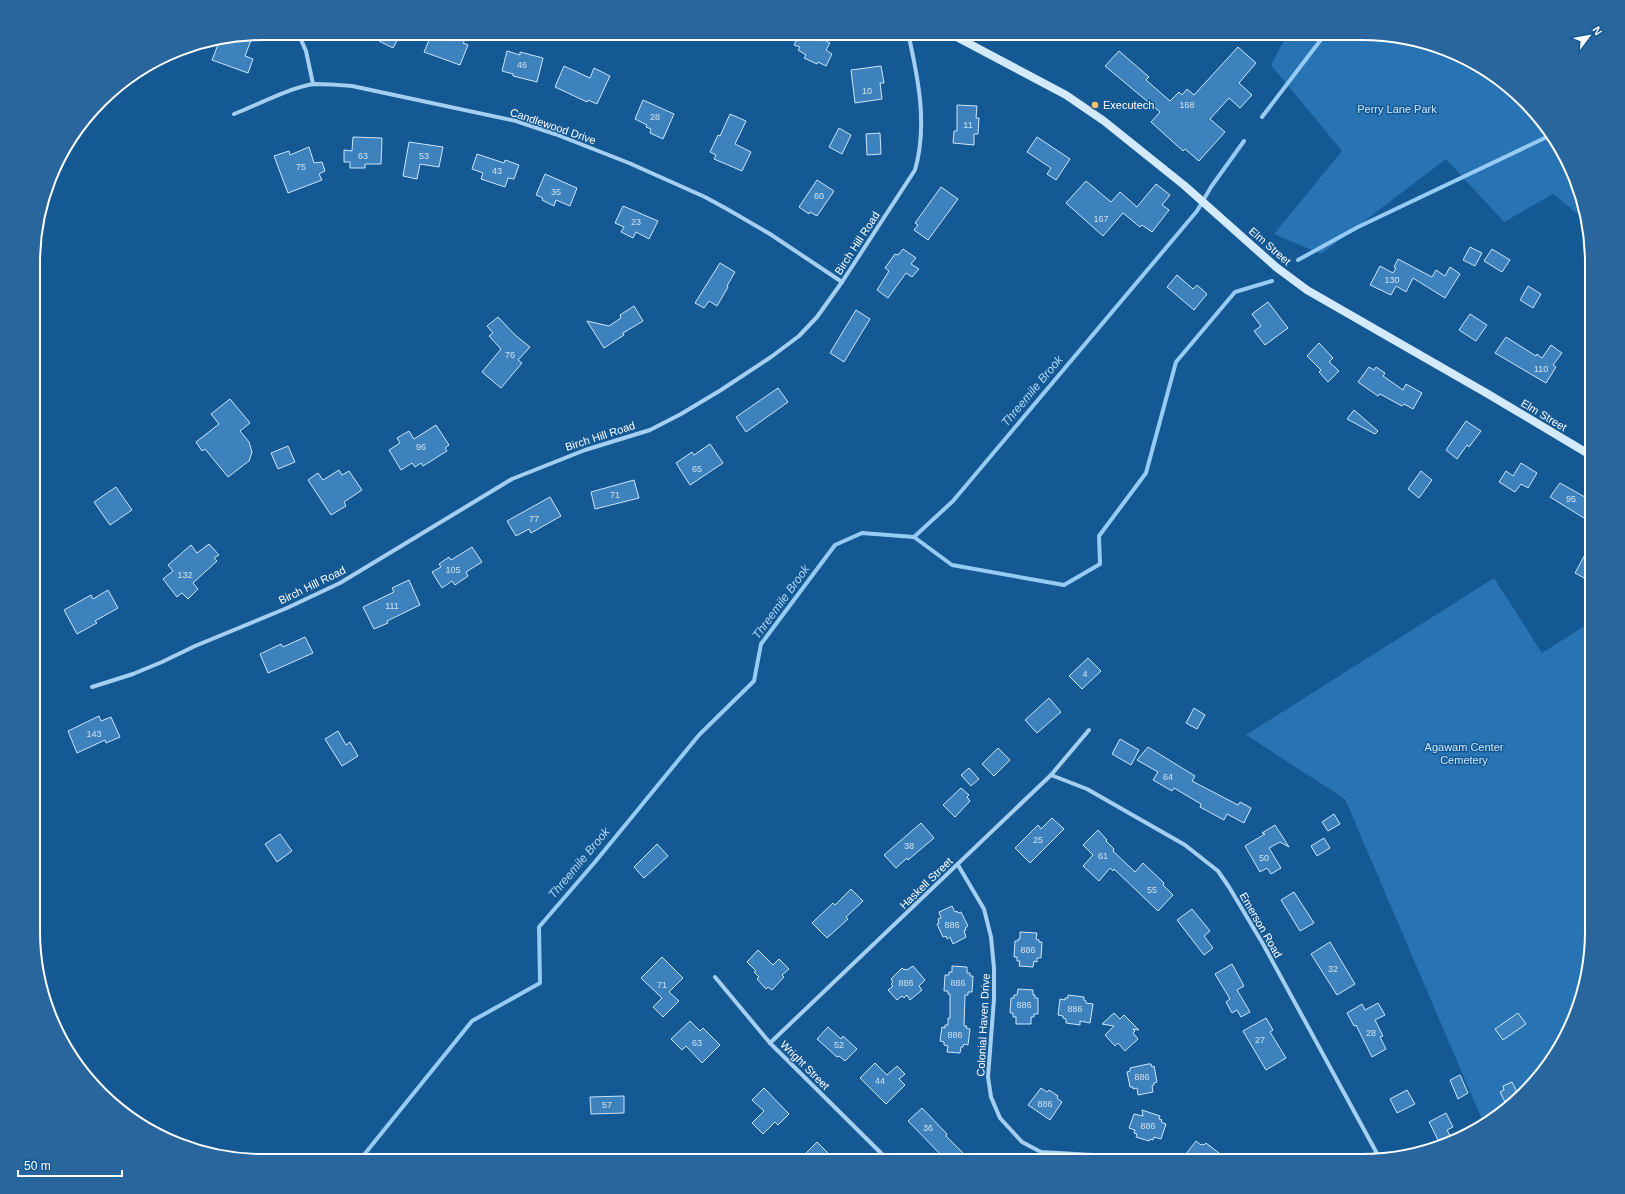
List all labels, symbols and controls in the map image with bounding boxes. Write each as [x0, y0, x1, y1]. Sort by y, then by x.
north arrow [1569, 16, 1609, 56]
text: N [1590, 24, 1605, 37]
house number: 46 [517, 60, 527, 70]
house number: 10 [862, 86, 872, 96]
place label: Executech [1103, 99, 1154, 111]
marker: Executech [1090, 100, 1100, 110]
house number: 168 [1179, 100, 1195, 110]
park label: Perry Lane Park [1357, 103, 1437, 115]
street label: Candlewood Drive [509, 106, 597, 146]
house number: 28 [650, 112, 660, 122]
house number: 11 [963, 120, 973, 130]
house number: 63 [358, 151, 368, 161]
house number: 53 [419, 151, 429, 161]
house number: 75 [296, 162, 306, 172]
house number: 43 [492, 166, 502, 176]
house number: 35 [551, 187, 561, 197]
house number: 60 [814, 191, 824, 201]
street label: Birch Hill Road [832, 209, 882, 277]
house number: 167 [1093, 214, 1109, 224]
house number: 23 [631, 217, 641, 227]
street label: Elm Street [1247, 225, 1293, 267]
house number: 130 [1384, 275, 1400, 285]
house number: 76 [505, 350, 515, 360]
water label: Threemile Brook [998, 352, 1066, 429]
house number: 110 [1534, 364, 1548, 374]
street label: Elm Street [1519, 397, 1569, 433]
street label: Birch Hill Road [564, 419, 636, 453]
house number: 96 [416, 442, 426, 452]
house number: 65 [692, 464, 702, 474]
house number: 71 [610, 490, 620, 500]
house number: 95 [1566, 494, 1576, 504]
house number: 77 [529, 514, 539, 524]
water label: Threemile Brook [749, 561, 813, 642]
street label: Birch Hill Road [277, 564, 347, 606]
house number: 105 [445, 565, 461, 575]
house number: 132 [177, 570, 193, 580]
house number: 111 [385, 601, 399, 611]
house number: 4 [1082, 669, 1088, 679]
house number: 143 [86, 729, 102, 739]
park label: Agawam Center Cemetery [1425, 741, 1504, 766]
house number: 64 [1163, 772, 1173, 782]
water label: Threemile Brook [545, 824, 613, 901]
house number: 25 [1033, 835, 1043, 845]
house number: 38 [904, 841, 914, 851]
house number: 61 [1098, 851, 1108, 861]
house number: 50 [1259, 853, 1269, 863]
street label: Haskell Street [897, 855, 955, 911]
house number: 55 [1147, 885, 1157, 895]
street label: Emerson Road [1237, 890, 1285, 960]
house number: 886 [944, 920, 960, 930]
house number: 886 [1020, 945, 1036, 955]
house number: 32 [1328, 964, 1338, 974]
street label: Colonial Haven Drive [974, 973, 992, 1077]
house number: 886 [898, 978, 914, 988]
house number: 886 [950, 978, 966, 988]
house number: 71 [657, 980, 667, 990]
house number: 886 [1016, 1000, 1032, 1010]
house number: 886 [1067, 1004, 1083, 1014]
house number: 28 [1366, 1028, 1376, 1038]
house number: 886 [947, 1030, 963, 1040]
house number: 27 [1255, 1035, 1265, 1045]
house number: 63 [692, 1038, 702, 1048]
street label: Wright Street [778, 1038, 832, 1092]
house number: 52 [834, 1040, 844, 1050]
house number: 886 [1134, 1072, 1150, 1082]
house number: 44 [875, 1076, 885, 1086]
house number: 886 [1037, 1099, 1053, 1109]
house number: 57 [602, 1100, 612, 1110]
house number: 886 [1140, 1121, 1156, 1131]
house number: 36 [923, 1123, 933, 1133]
scale bar [18, 1152, 122, 1178]
text: 50 m [24, 1159, 51, 1173]

